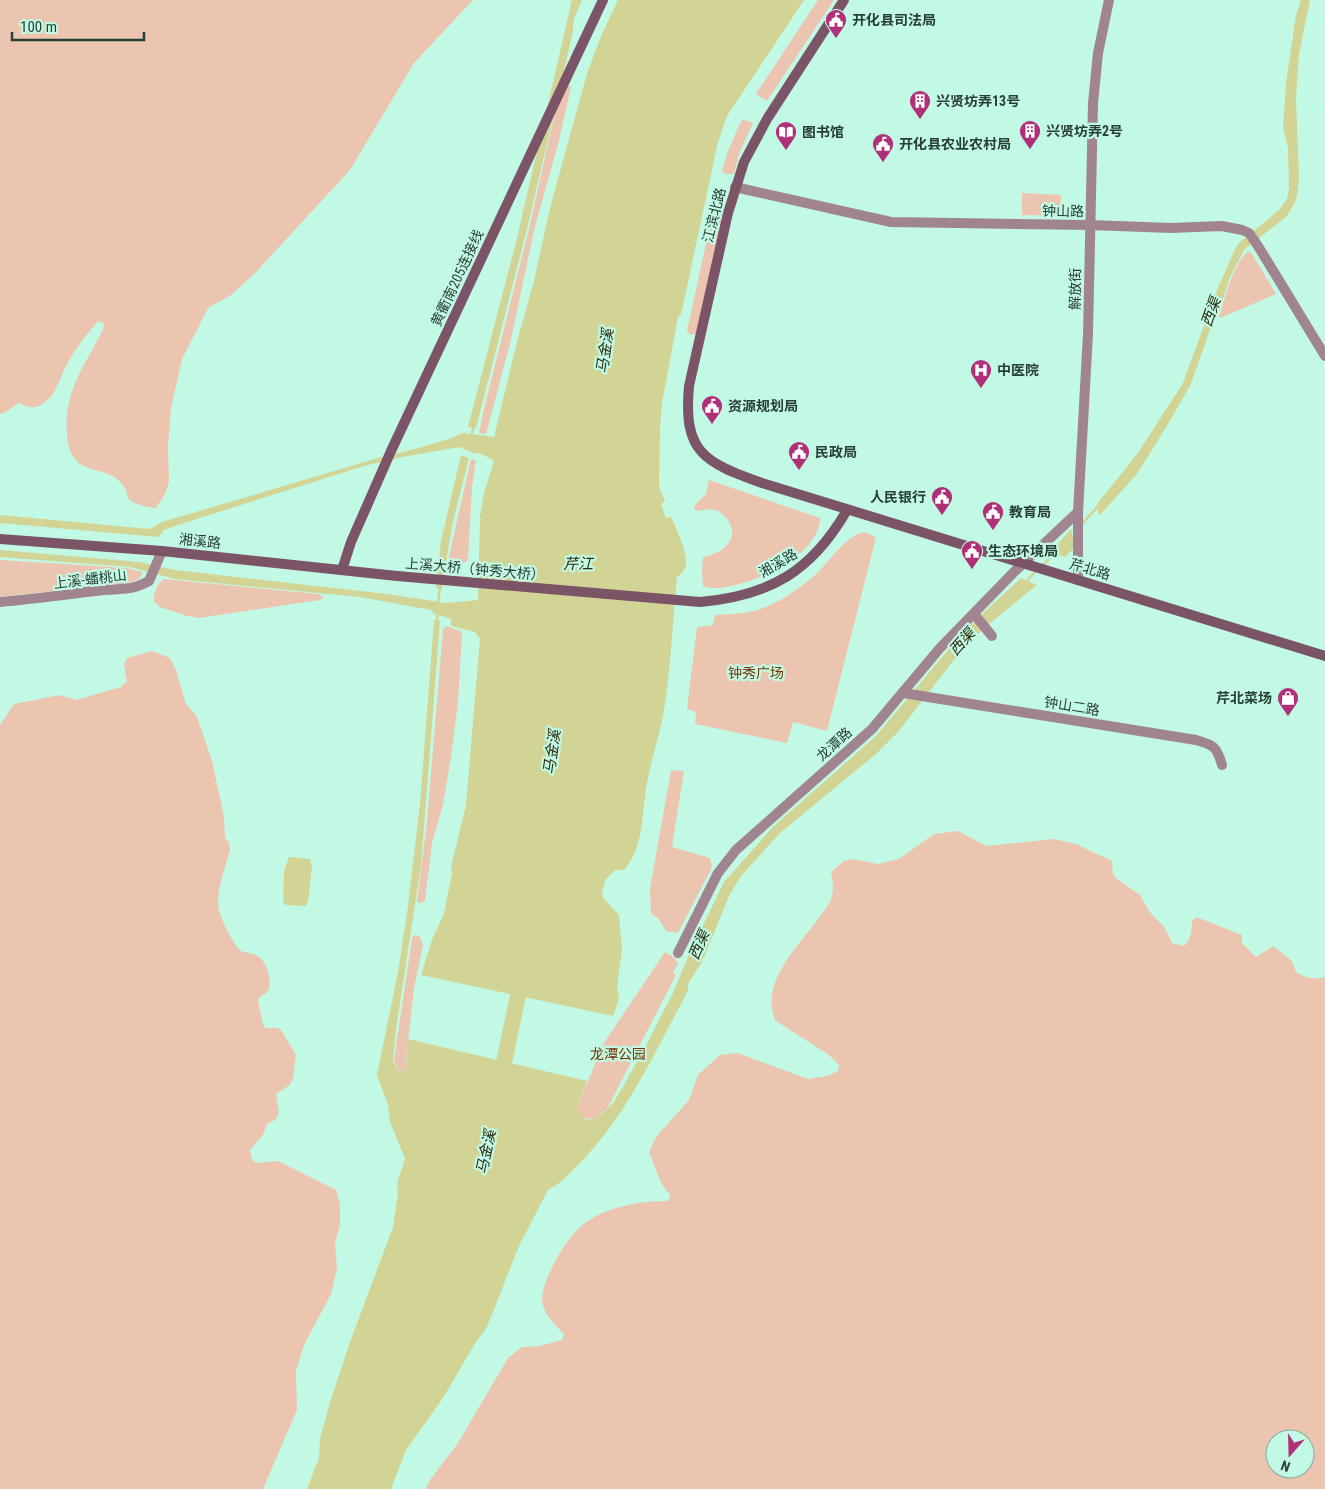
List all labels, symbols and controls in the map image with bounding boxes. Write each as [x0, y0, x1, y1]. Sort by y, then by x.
public building icon: 开化县司法局 [824, 8, 848, 39]
scale bar [12, 10, 145, 42]
place label: 开化县司法局 [852, 12, 936, 28]
text: 100 m [20, 18, 57, 36]
building icon: 兴贤坊弄13号 [908, 89, 932, 120]
place label: 兴贤坊弄13号 [936, 93, 1020, 109]
building icon: 兴贤坊弄2号 [1018, 119, 1042, 150]
library icon: 图书馆 [774, 120, 798, 151]
place label: 兴贤坊弄2号 [1046, 123, 1123, 139]
place label: 图书馆 [802, 124, 844, 140]
public building icon: 开化县农业农村局 [871, 132, 895, 163]
place label: 开化县农业农村局 [899, 136, 1011, 152]
street label: 江滨北路 [699, 186, 729, 244]
street label: 钟山路 [1042, 203, 1084, 219]
street label: 黄衢南205连接线 [428, 227, 486, 329]
street label: 解放街 [1067, 268, 1083, 310]
water label: 西渠 [1197, 293, 1225, 329]
water label: 马金溪 [593, 325, 617, 375]
hospital icon: 中医院 [969, 358, 993, 389]
place label: 中医院 [997, 362, 1039, 378]
public building icon: 资源规划局 [700, 394, 724, 425]
place label: 资源规划局 [728, 398, 798, 414]
public building icon: 民政局 [787, 440, 811, 471]
place label: 民政局 [815, 444, 857, 460]
public building icon: 人民银行 [930, 485, 954, 516]
place label: 人民银行 [870, 489, 926, 505]
public building icon: 教育局 [981, 500, 1005, 531]
place label: 教育局 [1009, 504, 1051, 520]
street label: 湘溪路 [178, 531, 222, 551]
public building icon: 生态环境局 [960, 539, 984, 570]
place label: 生态环境局 [988, 543, 1058, 559]
street label: 湘溪路 [756, 545, 800, 581]
street label: 上溪大桥（钟秀大桥） [405, 555, 545, 583]
water label: 芹江 [563, 555, 595, 573]
street label: 芹北路 [1068, 555, 1112, 583]
street label: 上溪-蟠桃山 [53, 567, 127, 591]
water label: 西渠 [945, 623, 980, 659]
park label: 钟秀广场 [728, 665, 784, 681]
shop icon: 芹北菜场 [1276, 686, 1300, 717]
place label: 芹北菜场 [1216, 690, 1272, 706]
street label: 钟山二路 [1043, 694, 1101, 718]
street label: 龙潭路 [813, 724, 855, 764]
water label: 马金溪 [540, 726, 564, 776]
water label: 西渠 [685, 926, 714, 962]
park label: 龙潭公园 [590, 1046, 646, 1062]
water label: 马金溪 [473, 1126, 500, 1176]
north arrow [1265, 1429, 1315, 1479]
text: N [1279, 1457, 1292, 1475]

